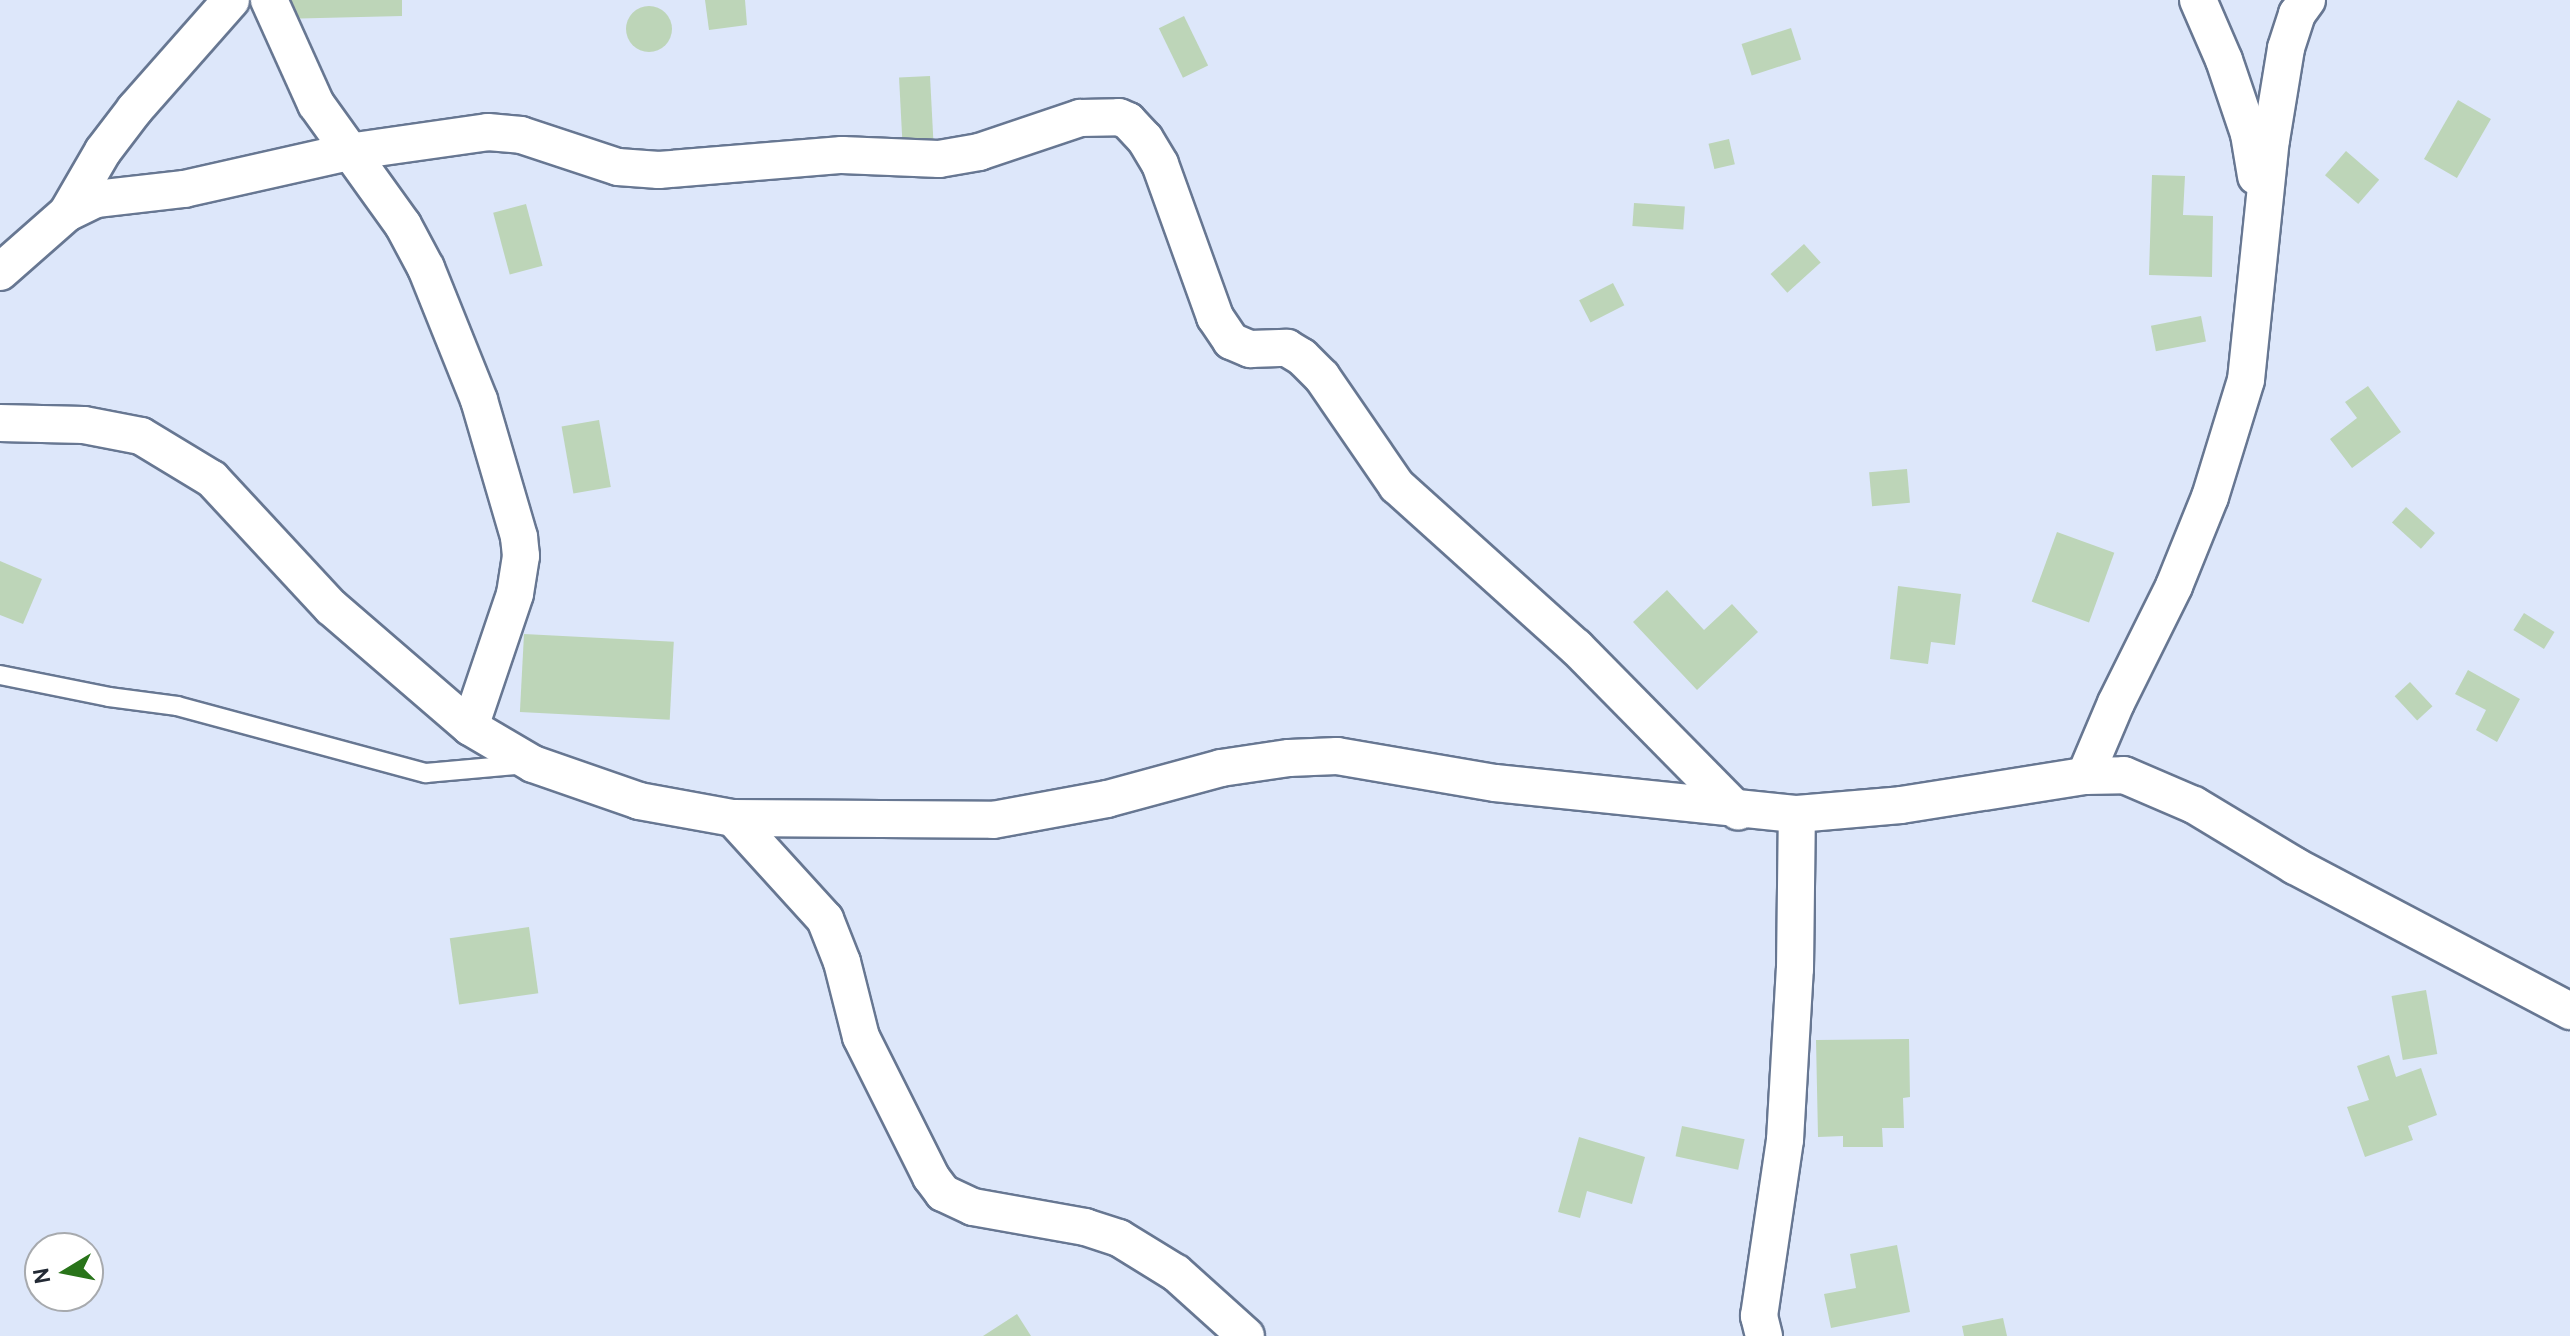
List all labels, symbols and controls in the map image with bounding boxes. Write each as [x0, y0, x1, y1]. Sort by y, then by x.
north arrow [24, 1232, 104, 1312]
text: N [27, 1266, 56, 1286]

